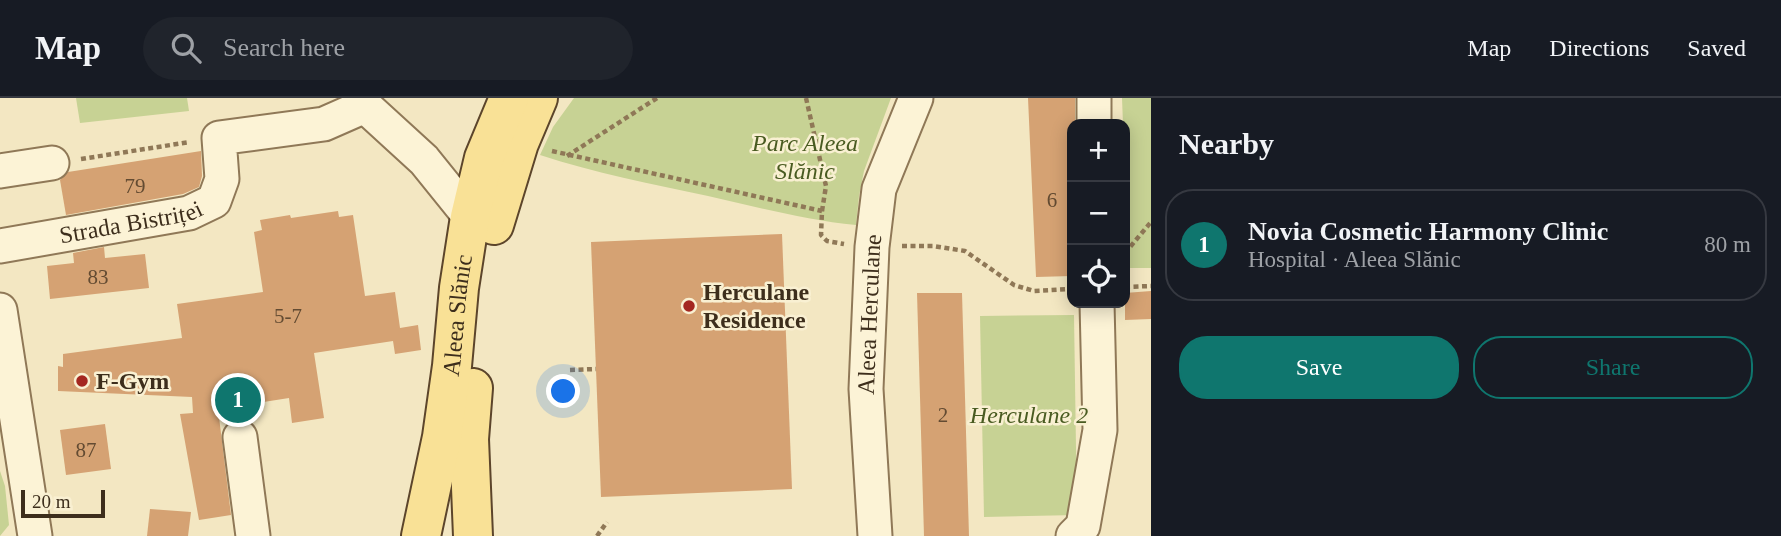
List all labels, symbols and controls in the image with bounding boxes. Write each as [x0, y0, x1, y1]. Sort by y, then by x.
search box [143, 17, 633, 80]
icon: search [167, 29, 205, 67]
text: Map [35, 30, 101, 66]
text: Search here [223, 33, 345, 62]
text: Map [1467, 35, 1511, 61]
text: Directions [1549, 35, 1649, 61]
text: Saved [1687, 35, 1746, 61]
map controls [1067, 119, 1130, 308]
button: + [1067, 119, 1130, 182]
text: Nearby [1179, 127, 1274, 160]
park label: Parc Aleea Slănic [751, 130, 858, 184]
house number: 79 [125, 174, 146, 198]
button: − [1067, 182, 1130, 245]
house number: 6 [1047, 188, 1057, 212]
street label: Strada Bistriței [58, 195, 207, 248]
text: Novia Cosmetic Harmony Clinic [1248, 217, 1608, 246]
text: 1 [1198, 232, 1210, 257]
text: 80 m [1704, 232, 1751, 257]
street label: Aleea Herculane [853, 233, 886, 395]
button: locate [1067, 245, 1130, 308]
text: Hospital · Aleea Slănic [1248, 247, 1461, 272]
street label: Aleea Slănic [438, 253, 477, 378]
house number: 83 [88, 265, 109, 289]
place label: Herculane Residence [703, 279, 810, 333]
marker: Herculane Residence [681, 298, 697, 314]
house number: 5-7 [274, 304, 302, 328]
button: Save [1179, 336, 1459, 399]
button: Share [1473, 336, 1753, 399]
place label: F-Gym [96, 368, 169, 394]
marker: F-Gym [74, 373, 90, 389]
pin: 1 [215, 374, 261, 426]
your location [546, 374, 580, 408]
park label: Herculane 2 [969, 402, 1088, 428]
house number: 2 [938, 403, 948, 427]
house number: 87 [76, 438, 97, 462]
scale bar [21, 487, 105, 519]
text: 20 m [32, 491, 71, 512]

